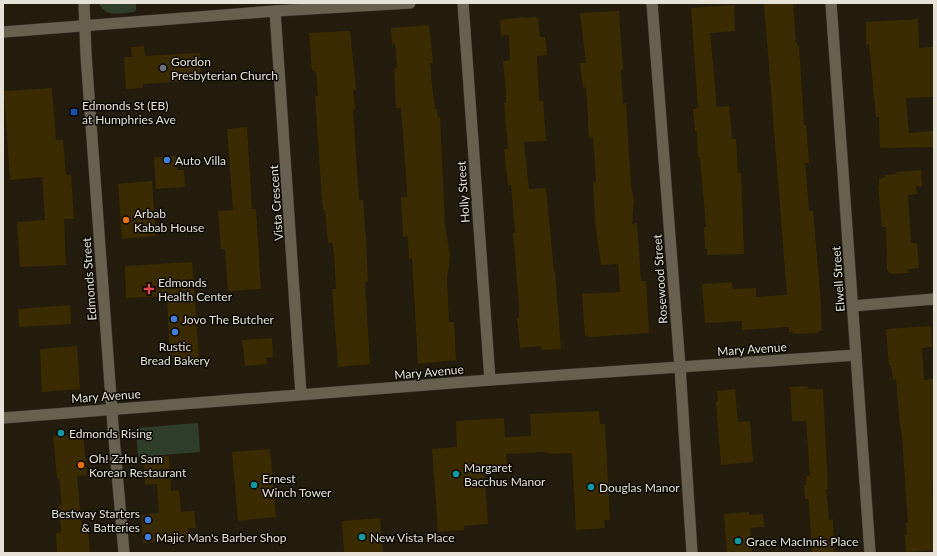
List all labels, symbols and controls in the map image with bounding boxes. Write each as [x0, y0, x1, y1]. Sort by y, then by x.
place label: Gordon Presbyterian Church [171, 54, 278, 83]
marker: Gordon Presbyterian Church [158, 63, 168, 73]
place label: Edmonds St (EB) at Humphries Ave [82, 98, 176, 127]
marker: Edmonds St (EB) at Humphries Ave [69, 107, 79, 117]
place label: Auto Villa [175, 153, 226, 168]
marker: Auto Villa [162, 155, 172, 165]
street label: Holly Street [453, 160, 473, 223]
street label: Vista Crescent [266, 164, 286, 241]
place label: Arbab Kabab House [134, 206, 204, 235]
marker: Arbab Kabab House [121, 215, 131, 225]
street label: Rosewood Street [649, 233, 671, 324]
street label: Edmonds Street [79, 236, 99, 321]
street label: Elwell Street [828, 245, 848, 312]
place label: Edmonds Health Center [158, 275, 233, 304]
marker: Edmonds Health Center [143, 283, 155, 295]
place label: Jovo The Butcher [182, 312, 274, 327]
marker: Jovo The Butcher [169, 314, 179, 324]
marker: Rustic Bread Bakery [170, 327, 180, 337]
place label: Rustic Bread Bakery [140, 339, 211, 368]
street label: Mary Avenue [717, 339, 787, 359]
street label: Mary Avenue [394, 361, 464, 383]
street label: Mary Avenue [71, 386, 141, 406]
place label: Edmonds Rising [69, 426, 152, 441]
marker: Edmonds Rising [56, 428, 66, 438]
place label: Oh! Zzhu Sam Korean Restaurant [89, 451, 187, 480]
marker: Oh! Zzhu Sam Korean Restaurant [76, 460, 86, 470]
place label: Margaret Bacchus Manor [464, 460, 546, 489]
marker: Margaret Bacchus Manor [451, 469, 461, 479]
place label: Ernest Winch Tower [262, 471, 332, 500]
marker: Ernest Winch Tower [249, 480, 259, 490]
place label: Douglas Manor [599, 480, 680, 495]
marker: Douglas Manor [586, 482, 596, 492]
place label: Bestway Starters & Batteries [51, 506, 140, 535]
marker: Bestway Starters & Batteries [143, 515, 153, 525]
place label: Majic Man's Barber Shop [156, 530, 287, 545]
place label: New Vista Place [370, 530, 455, 545]
marker: Majic Man's Barber Shop [143, 532, 153, 542]
marker: New Vista Place [357, 532, 367, 542]
place label: Grace MacInnis Place [746, 534, 858, 549]
marker: Grace MacInnis Place [733, 536, 743, 546]

